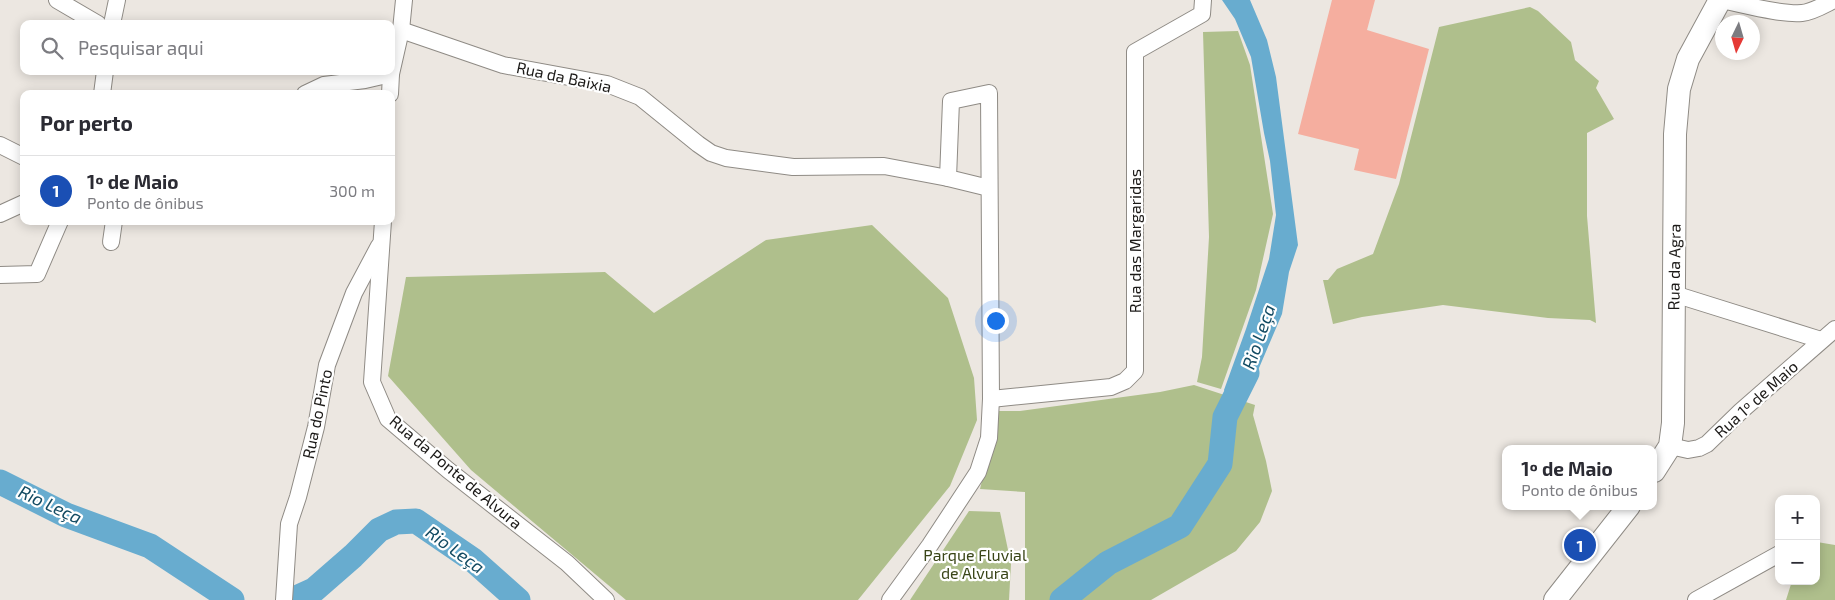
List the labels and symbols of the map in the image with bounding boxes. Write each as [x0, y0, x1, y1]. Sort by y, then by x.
north arrow [1715, 15, 1760, 60]
street label: Rua da Baixia [515, 57, 613, 96]
street label: Rua das Margaridas [1125, 169, 1144, 313]
street label: Rua da Agra [1663, 224, 1684, 310]
water label: Rio Leça [1237, 301, 1280, 372]
your location [983, 308, 1009, 334]
street label: Rua 1º de Maio [1710, 356, 1801, 441]
street label: Rua do Pinto [298, 367, 335, 460]
street label: Rua da Ponte de Alvura [386, 411, 526, 533]
water label: Rio Leça [15, 480, 86, 529]
water label: Rio Leça [421, 521, 489, 579]
pin: 1 [1564, 526, 1596, 564]
park label: Parque Fluvial de Alvura [923, 545, 1027, 582]

